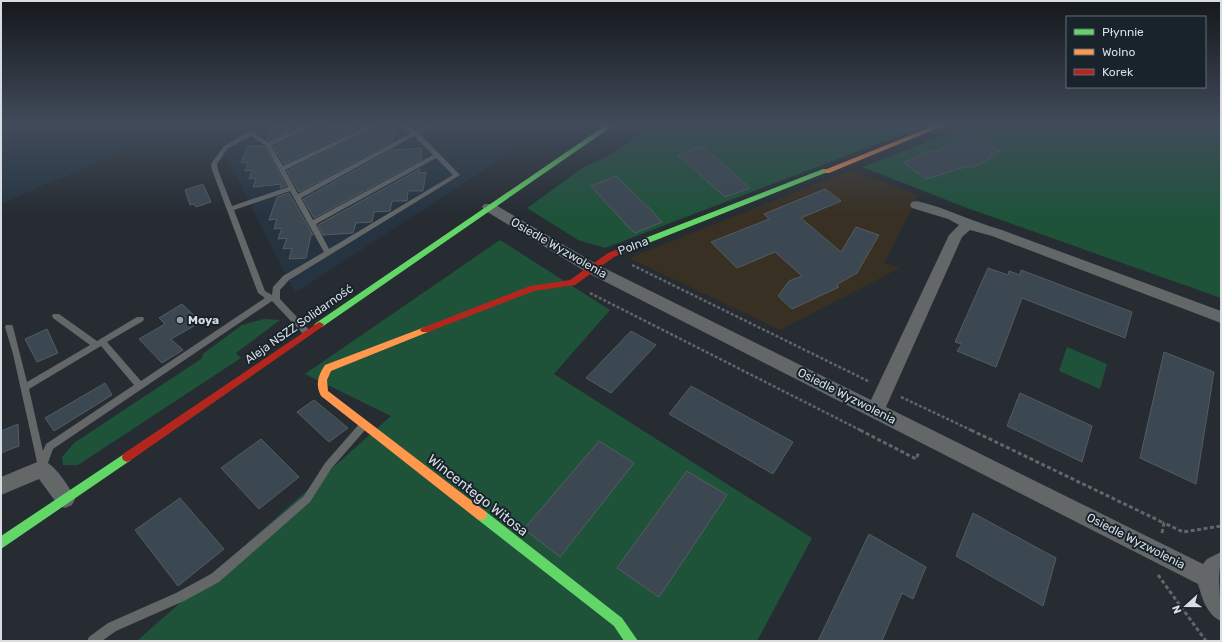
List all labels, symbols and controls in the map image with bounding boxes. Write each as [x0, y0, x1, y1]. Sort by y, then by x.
legend [1066, 16, 1206, 88]
text: Płynnie [1102, 25, 1144, 39]
text: Wolno [1102, 45, 1135, 59]
text: Korek [1102, 65, 1134, 79]
street label: Osiedle Wyzwolenia [509, 215, 609, 281]
street label: Polna [616, 234, 650, 258]
street label: Aleja NSZZ Solidarność [242, 281, 356, 367]
place label: Moya [188, 313, 219, 327]
marker: Moya [175, 315, 185, 325]
street label: Osiedle Wyzwolenia [795, 365, 899, 427]
street label: Wincentego Witosa [424, 451, 531, 540]
street label: Osiedle Wyzwolenia [1084, 510, 1188, 572]
north arrow [1166, 586, 1206, 626]
text: N [1170, 603, 1185, 615]

